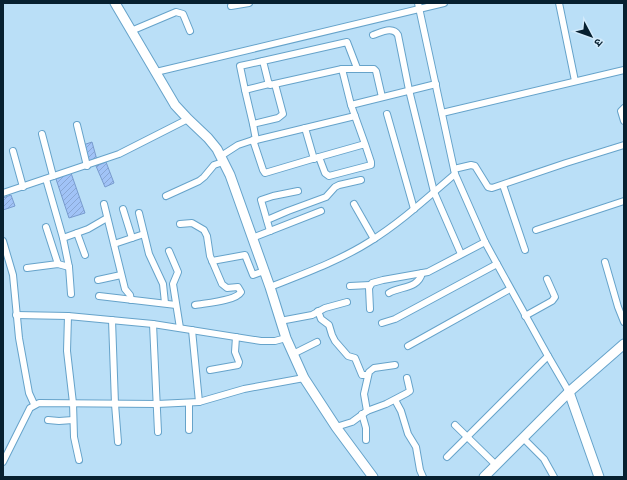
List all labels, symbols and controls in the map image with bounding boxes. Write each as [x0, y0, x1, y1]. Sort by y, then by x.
north arrow [571, 16, 611, 56]
text: उ [592, 36, 606, 50]

